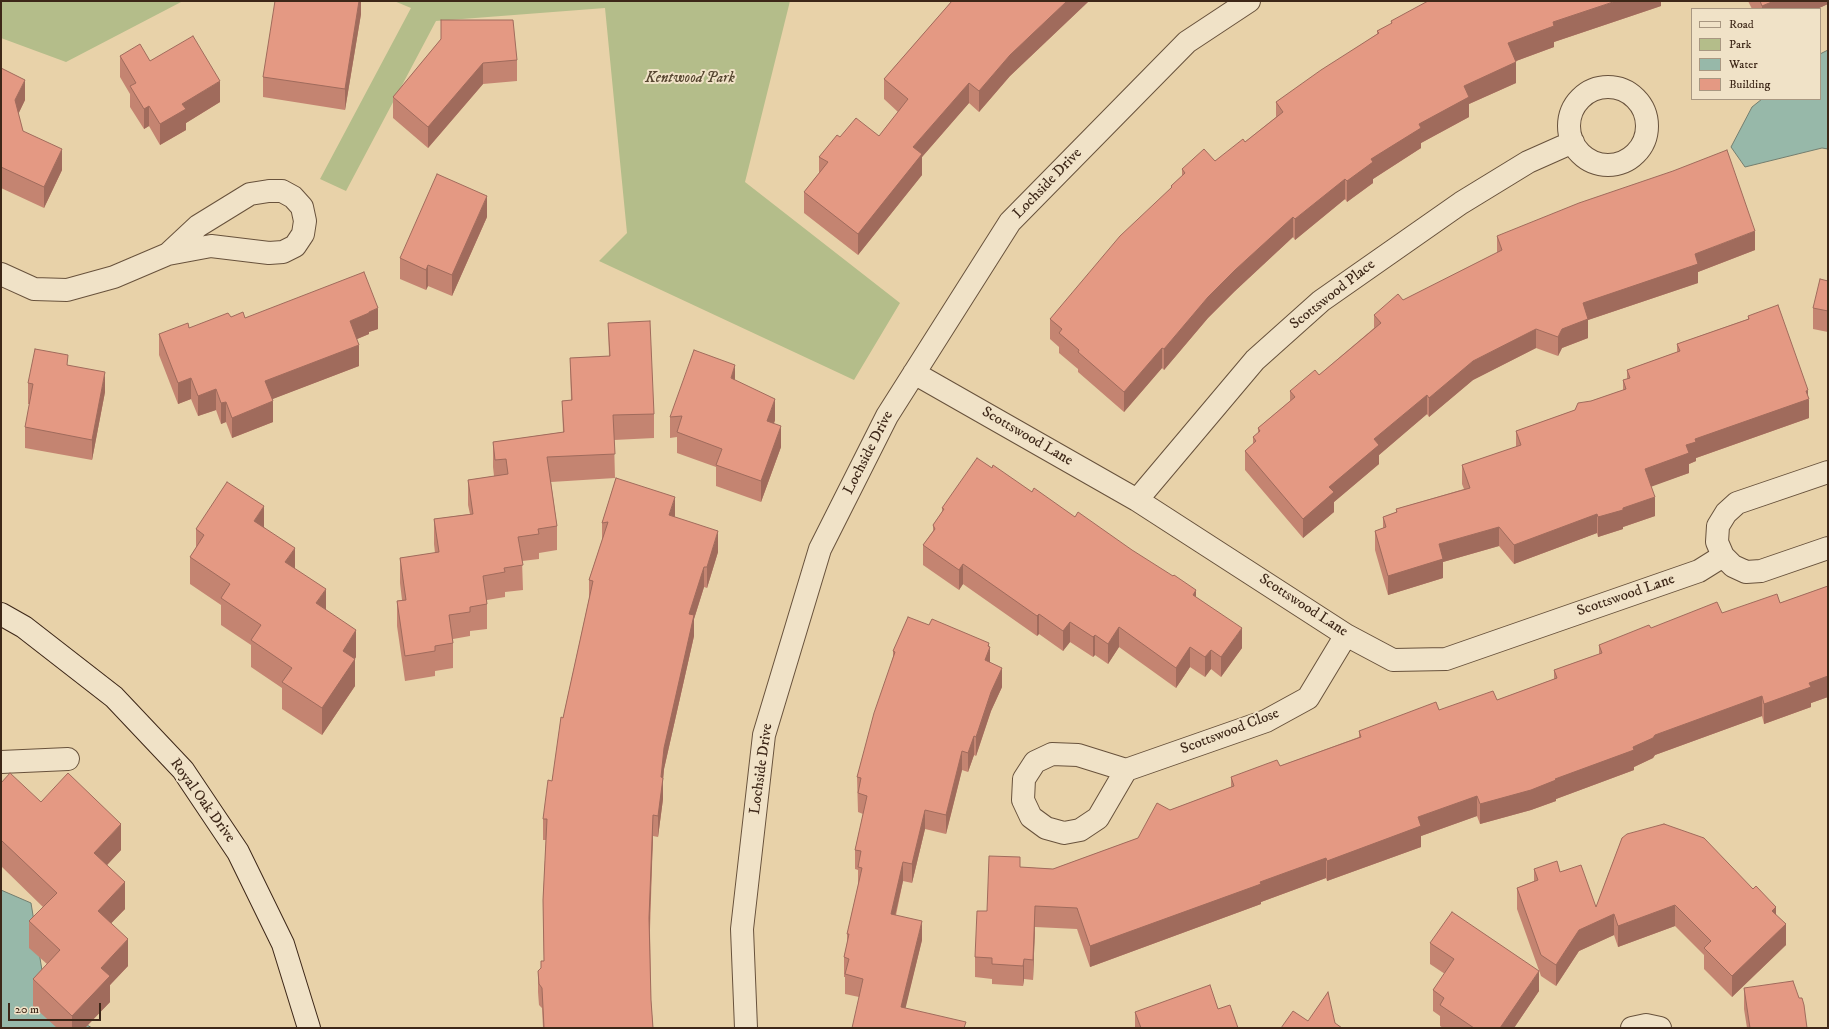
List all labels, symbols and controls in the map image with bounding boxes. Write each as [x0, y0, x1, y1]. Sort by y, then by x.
legend [1691, 8, 1821, 100]
text: Road [1729, 17, 1754, 32]
text: Park [1729, 37, 1751, 52]
text: Water [1729, 57, 1758, 72]
park label: Kentwood Park [645, 70, 735, 88]
text: Building [1729, 77, 1770, 92]
street label: Lochside Drive [1010, 145, 1086, 223]
street label: Scottswood Place [1287, 256, 1379, 334]
street label: Scottswood Lane [978, 404, 1076, 470]
street label: Lochside Drive [840, 408, 898, 498]
street label: Scottswood Lane [1255, 571, 1351, 641]
street label: Scottswood Lane [1575, 571, 1677, 621]
street label: Scottswood Close [1178, 705, 1282, 759]
street label: Lochside Drive [747, 722, 777, 816]
street label: Royal Oak Drive [165, 755, 239, 847]
scale bar [10, 995, 103, 1021]
text: 20 m [15, 1002, 39, 1017]

